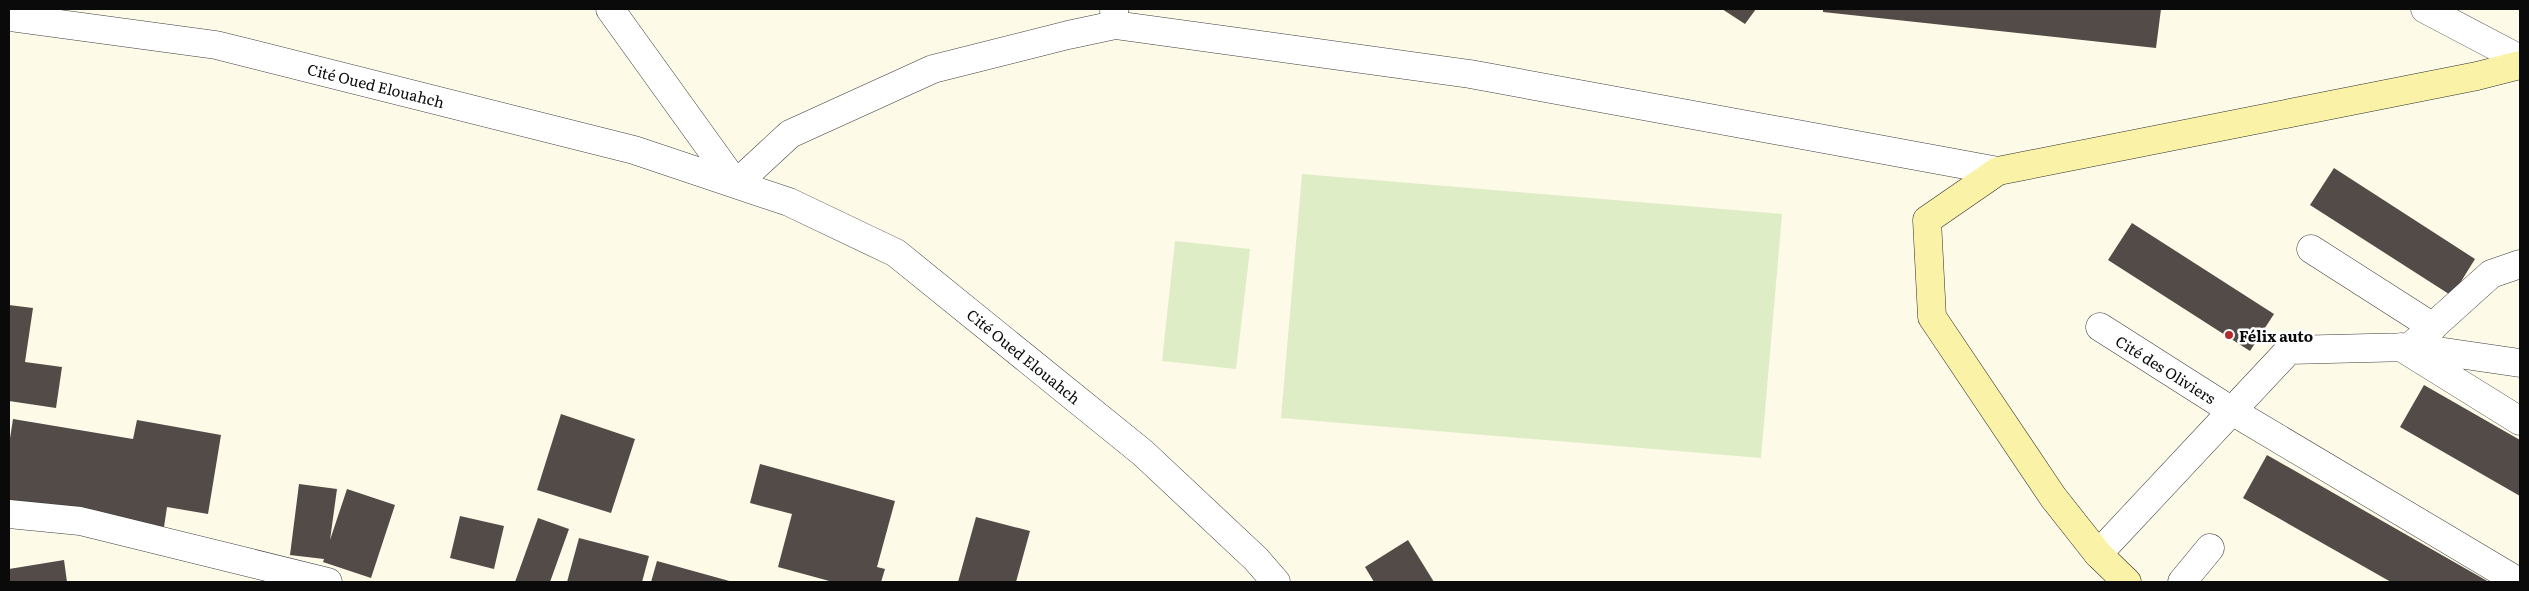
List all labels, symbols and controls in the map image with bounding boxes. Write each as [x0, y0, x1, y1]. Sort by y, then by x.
street label: Cité Oued Elouahch [305, 57, 447, 113]
street label: Cité Oued Elouahch [962, 303, 1086, 409]
place label: Félix auto [2239, 324, 2313, 347]
street label: Cité des Oliviers [2111, 329, 2221, 409]
marker: Félix auto [2223, 329, 2235, 341]

